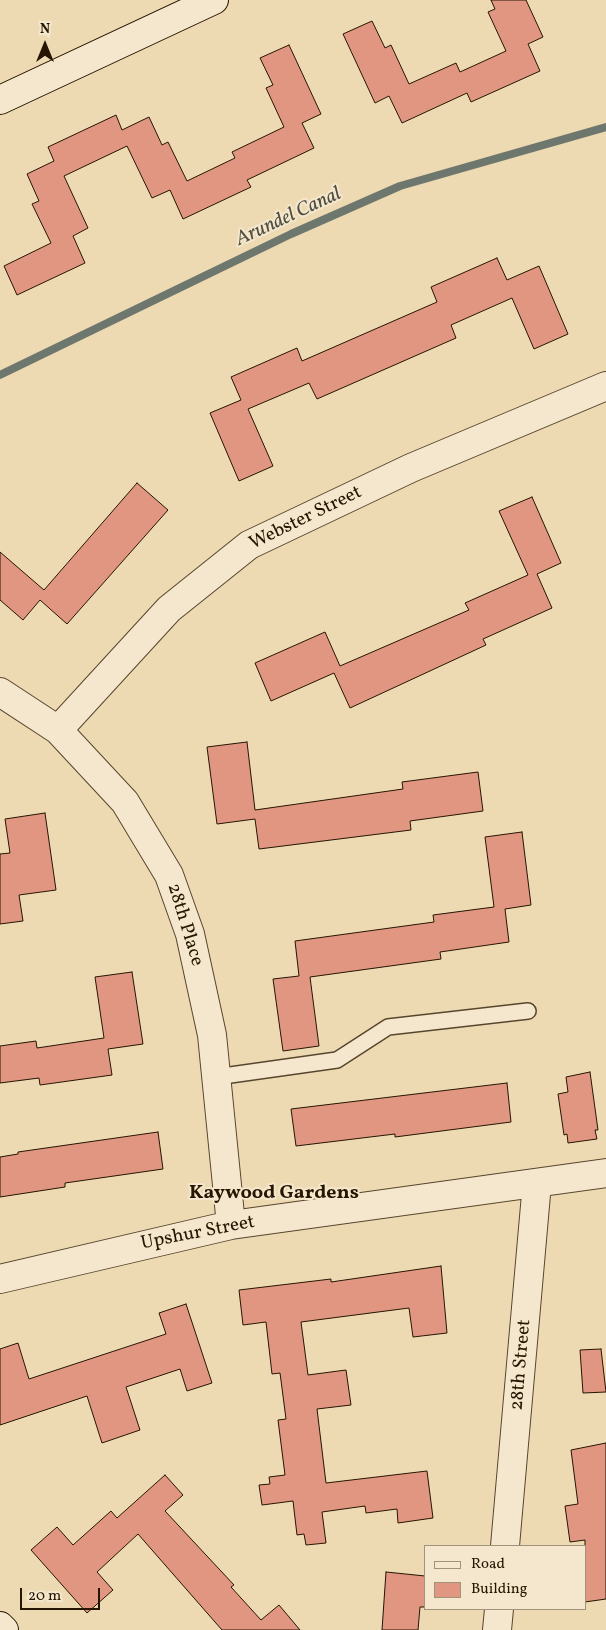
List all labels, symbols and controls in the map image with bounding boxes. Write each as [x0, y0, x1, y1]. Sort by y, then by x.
north arrow [20, 20, 70, 70]
text: N [40, 20, 50, 39]
water label: Arundel Canal [232, 183, 346, 253]
street label: Webster Street [246, 482, 366, 556]
street label: 28th Place [161, 881, 207, 969]
district label: Kaywood Gardens [189, 1182, 359, 1206]
street label: Upshur Street [139, 1212, 257, 1256]
street label: 28th Street [507, 1318, 537, 1412]
legend [424, 1545, 586, 1610]
text: Road [471, 1554, 505, 1575]
scale bar [22, 1578, 102, 1610]
text: Building [471, 1579, 527, 1600]
text: 20 m [28, 1586, 61, 1607]

